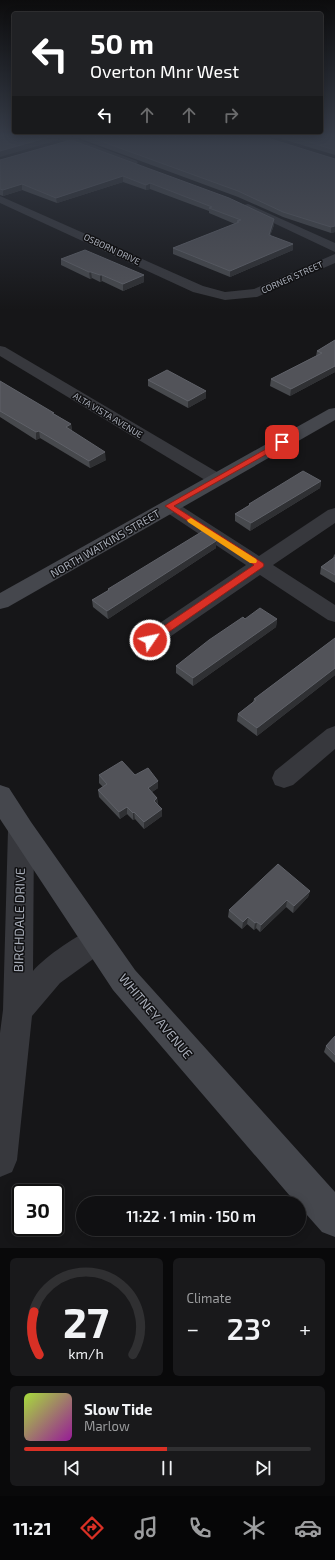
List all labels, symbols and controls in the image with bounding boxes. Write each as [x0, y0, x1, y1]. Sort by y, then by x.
text: 50 m [90, 26, 154, 60]
icon: left [24, 28, 76, 80]
text: Overton Mnr West [90, 60, 239, 82]
icon: left [94, 104, 116, 126]
icon: ahead [136, 104, 158, 126]
icon: ahead [178, 104, 200, 126]
icon: right [220, 104, 242, 126]
street label: OSBORN DRIVE [82, 231, 142, 267]
street label: CORNER STREET [259, 258, 325, 296]
street label: ALTA VISTA AVENUE [71, 390, 145, 440]
pin [265, 425, 299, 459]
icon: arrive [271, 431, 293, 453]
street label: NORTH WATKINS STREET [48, 506, 163, 580]
position arrow [129, 619, 171, 661]
street label: BIRCHDALE DRIVE [10, 868, 28, 972]
street label: WHITNEY AVENUE [116, 970, 196, 1062]
speed limit sign: 30 [12, 1184, 64, 1236]
text: 11:22 · 1 min · 150 m [126, 1207, 256, 1225]
text: Climate [187, 1290, 231, 1306]
text: 27 [63, 1296, 109, 1346]
text: 23° [227, 1310, 271, 1346]
text: − [187, 1315, 199, 1341]
text: + [299, 1315, 311, 1341]
text: km/h [69, 1345, 104, 1362]
text: Slow Tide [84, 1400, 152, 1418]
text: Marlow [84, 1418, 130, 1434]
icon: previous [61, 1457, 83, 1479]
icon: pause [156, 1457, 178, 1479]
icon: next [252, 1457, 274, 1479]
icon: directions [78, 1514, 106, 1542]
icon: music [132, 1514, 160, 1542]
icon: phone [186, 1514, 214, 1542]
icon: climate [240, 1514, 268, 1542]
icon: car [294, 1514, 322, 1542]
text: 11:21 [13, 1517, 51, 1539]

